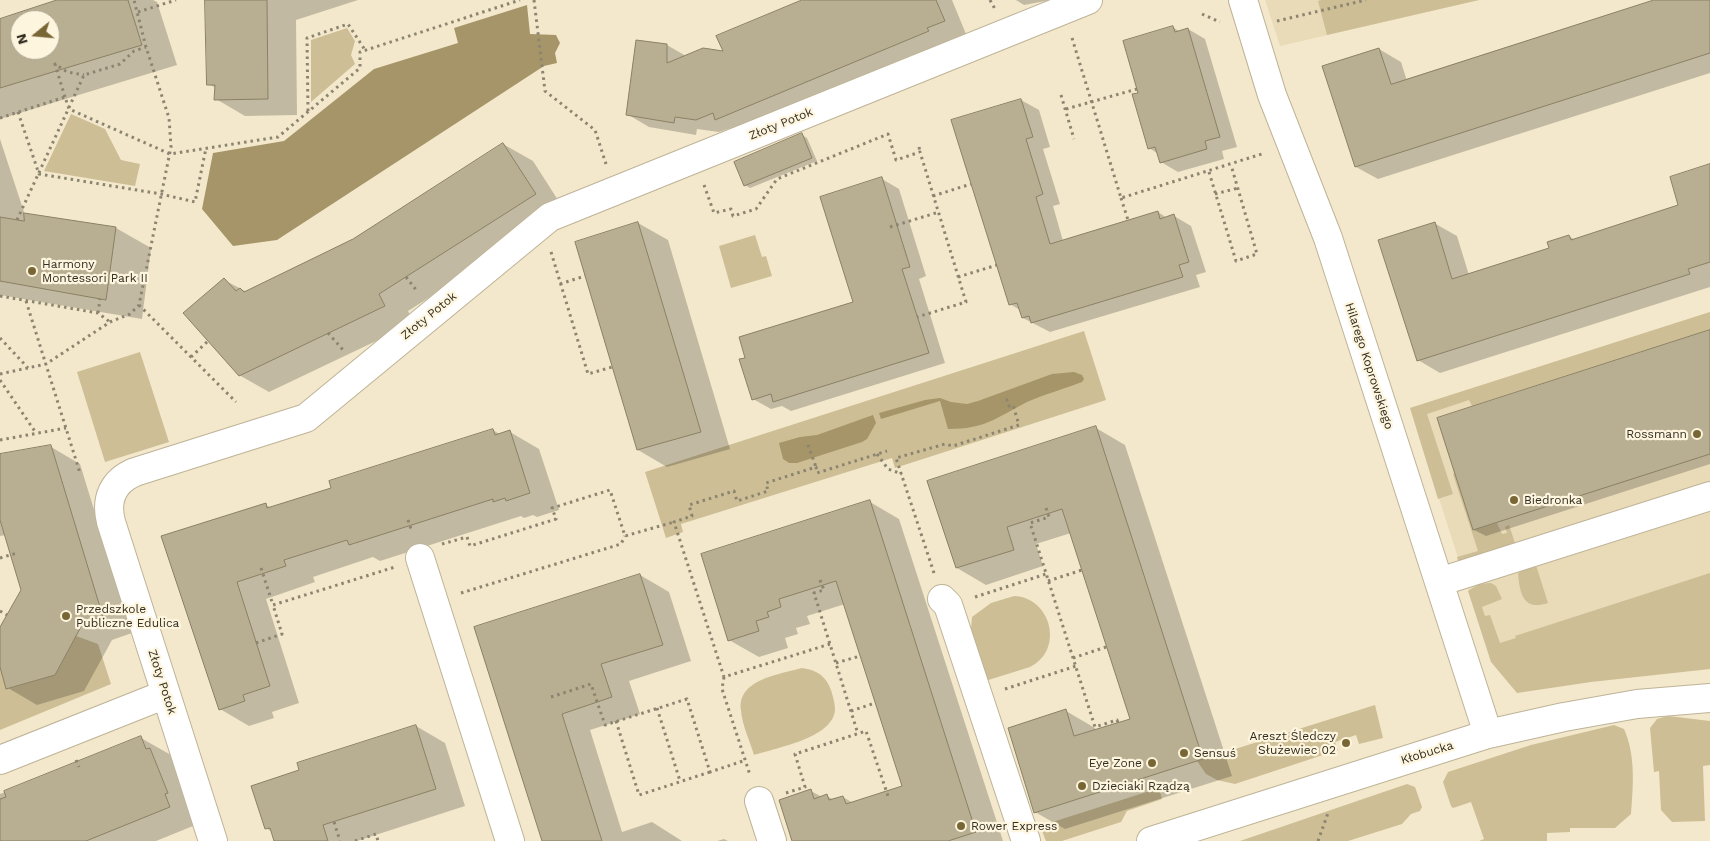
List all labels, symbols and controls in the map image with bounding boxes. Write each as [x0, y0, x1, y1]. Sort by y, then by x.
north arrow [10, 10, 60, 60]
text: N [12, 32, 31, 46]
street label: Złoty Potok [747, 105, 815, 143]
place label: Harmony Montessori Park II [42, 257, 148, 285]
marker: Harmony Montessori Park II [26, 265, 38, 277]
street label: Złoty Potok [398, 289, 460, 343]
street label: Hilarego Koprowskiego [1342, 301, 1396, 431]
place label: Rossmann [1626, 427, 1687, 441]
marker: Rossmann [1691, 428, 1703, 440]
place label: Biedronka [1524, 493, 1582, 507]
marker: Biedronka [1508, 494, 1520, 506]
place label: Przedszkole Publiczne Edulica [76, 602, 179, 630]
marker: Przedszkole Publiczne Edulica [60, 610, 72, 622]
street label: Złoty Potok [145, 648, 179, 716]
place label: Areszt Śledczy Służewiec 02 [1249, 729, 1336, 757]
marker: Areszt Śledczy Służewiec 02 [1340, 737, 1352, 749]
street label: Kłobucka [1399, 738, 1455, 768]
place label: Sensuś [1194, 746, 1236, 760]
marker: Sensuś [1178, 747, 1190, 759]
place label: Eye Zone [1089, 756, 1142, 770]
marker: Eye Zone [1146, 757, 1158, 769]
place label: Dzieciaki Rządzą [1092, 779, 1190, 793]
marker: Dzieciaki Rządzą [1076, 780, 1088, 792]
place label: Rower Express [971, 819, 1057, 833]
marker: Rower Express [955, 820, 967, 832]

